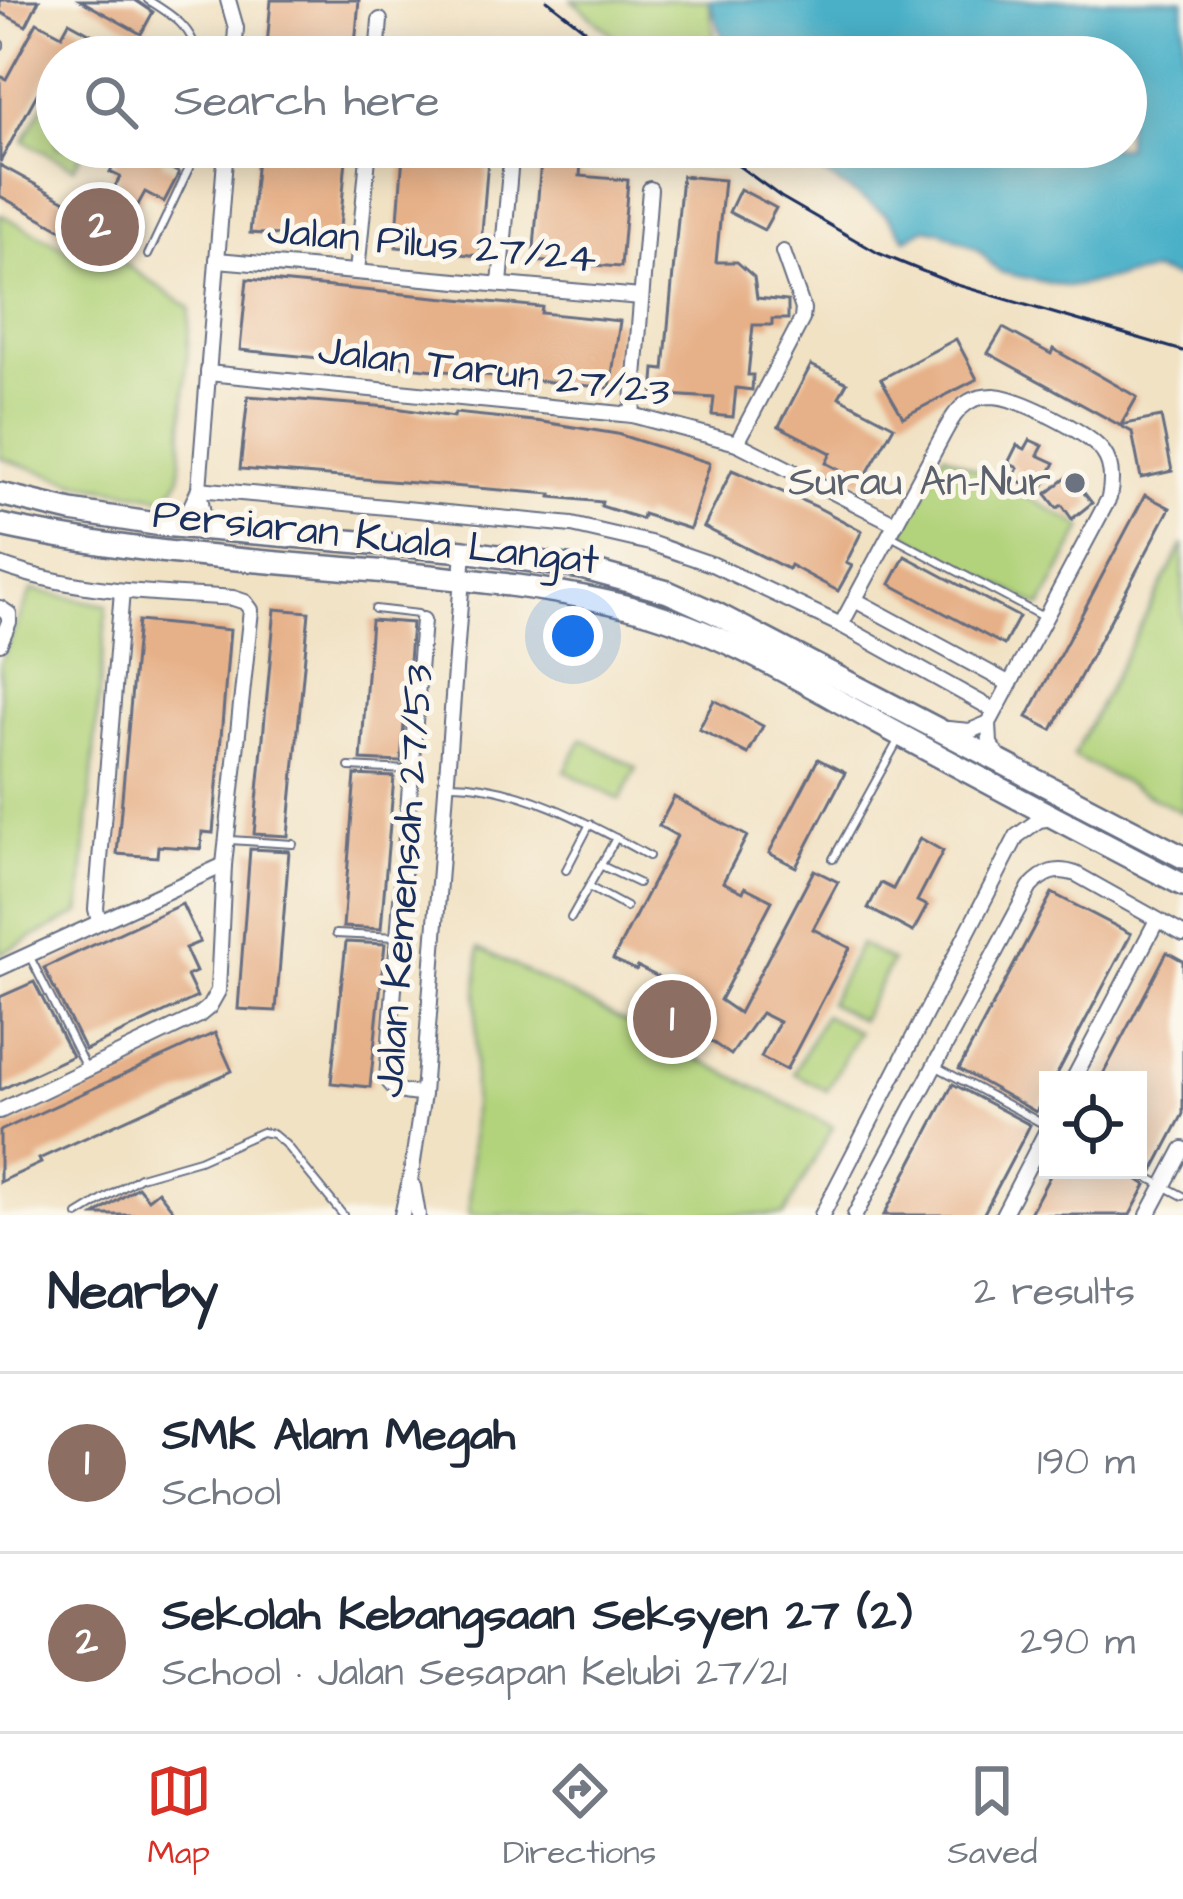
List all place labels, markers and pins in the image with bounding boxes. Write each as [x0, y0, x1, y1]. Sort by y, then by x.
pin: 2 [61, 182, 139, 272]
place label: Surau An-Nur [788, 454, 1051, 512]
marker: Surau An-Nur [1062, 470, 1088, 496]
pin: 1 [633, 974, 711, 1064]

